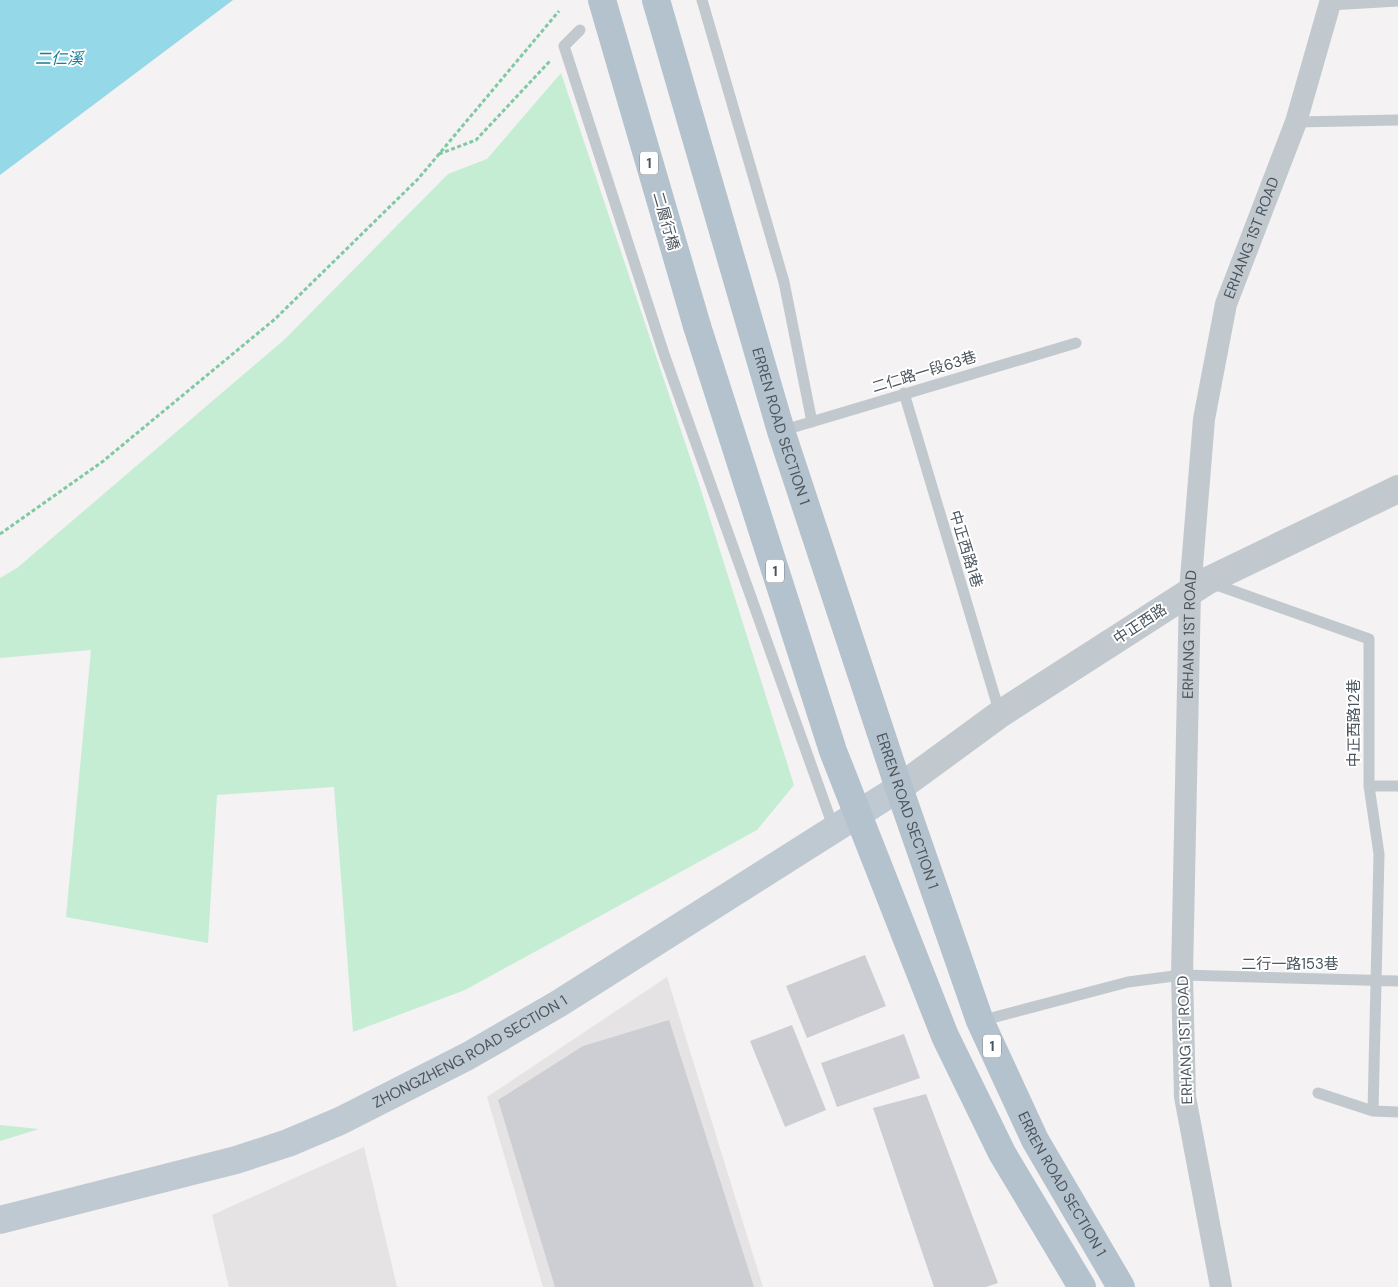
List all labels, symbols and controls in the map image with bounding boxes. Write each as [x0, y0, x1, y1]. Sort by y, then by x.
water label: 二仁溪 [35, 48, 85, 69]
road number: 1 [640, 152, 658, 174]
street label: ERHANG 1ST ROAD [1219, 174, 1284, 302]
street label: 二層行橋 [648, 189, 684, 253]
street label: ERREN ROAD SECTION 1 [747, 345, 815, 507]
street label: 二仁路一段63巷 [869, 347, 979, 397]
street label: 中正西路1巷 [945, 508, 987, 590]
road number: 1 [766, 560, 784, 582]
street label: ERHANG 1ST ROAD [1178, 569, 1202, 699]
street label: 中正西路 [1109, 599, 1171, 649]
street label: 中正西路12巷 [1344, 679, 1364, 767]
street label: ERREN ROAD SECTION 1 [871, 730, 943, 891]
street label: 二行一路153巷 [1241, 954, 1339, 974]
street label: ERHANG 1ST ROAD [1173, 975, 1197, 1105]
street label: ZHONGZHENG ROAD SECTION 1 [369, 991, 571, 1113]
road number: 1 [983, 1034, 1001, 1058]
street label: ERREN ROAD SECTION 1 [1013, 1108, 1111, 1260]

